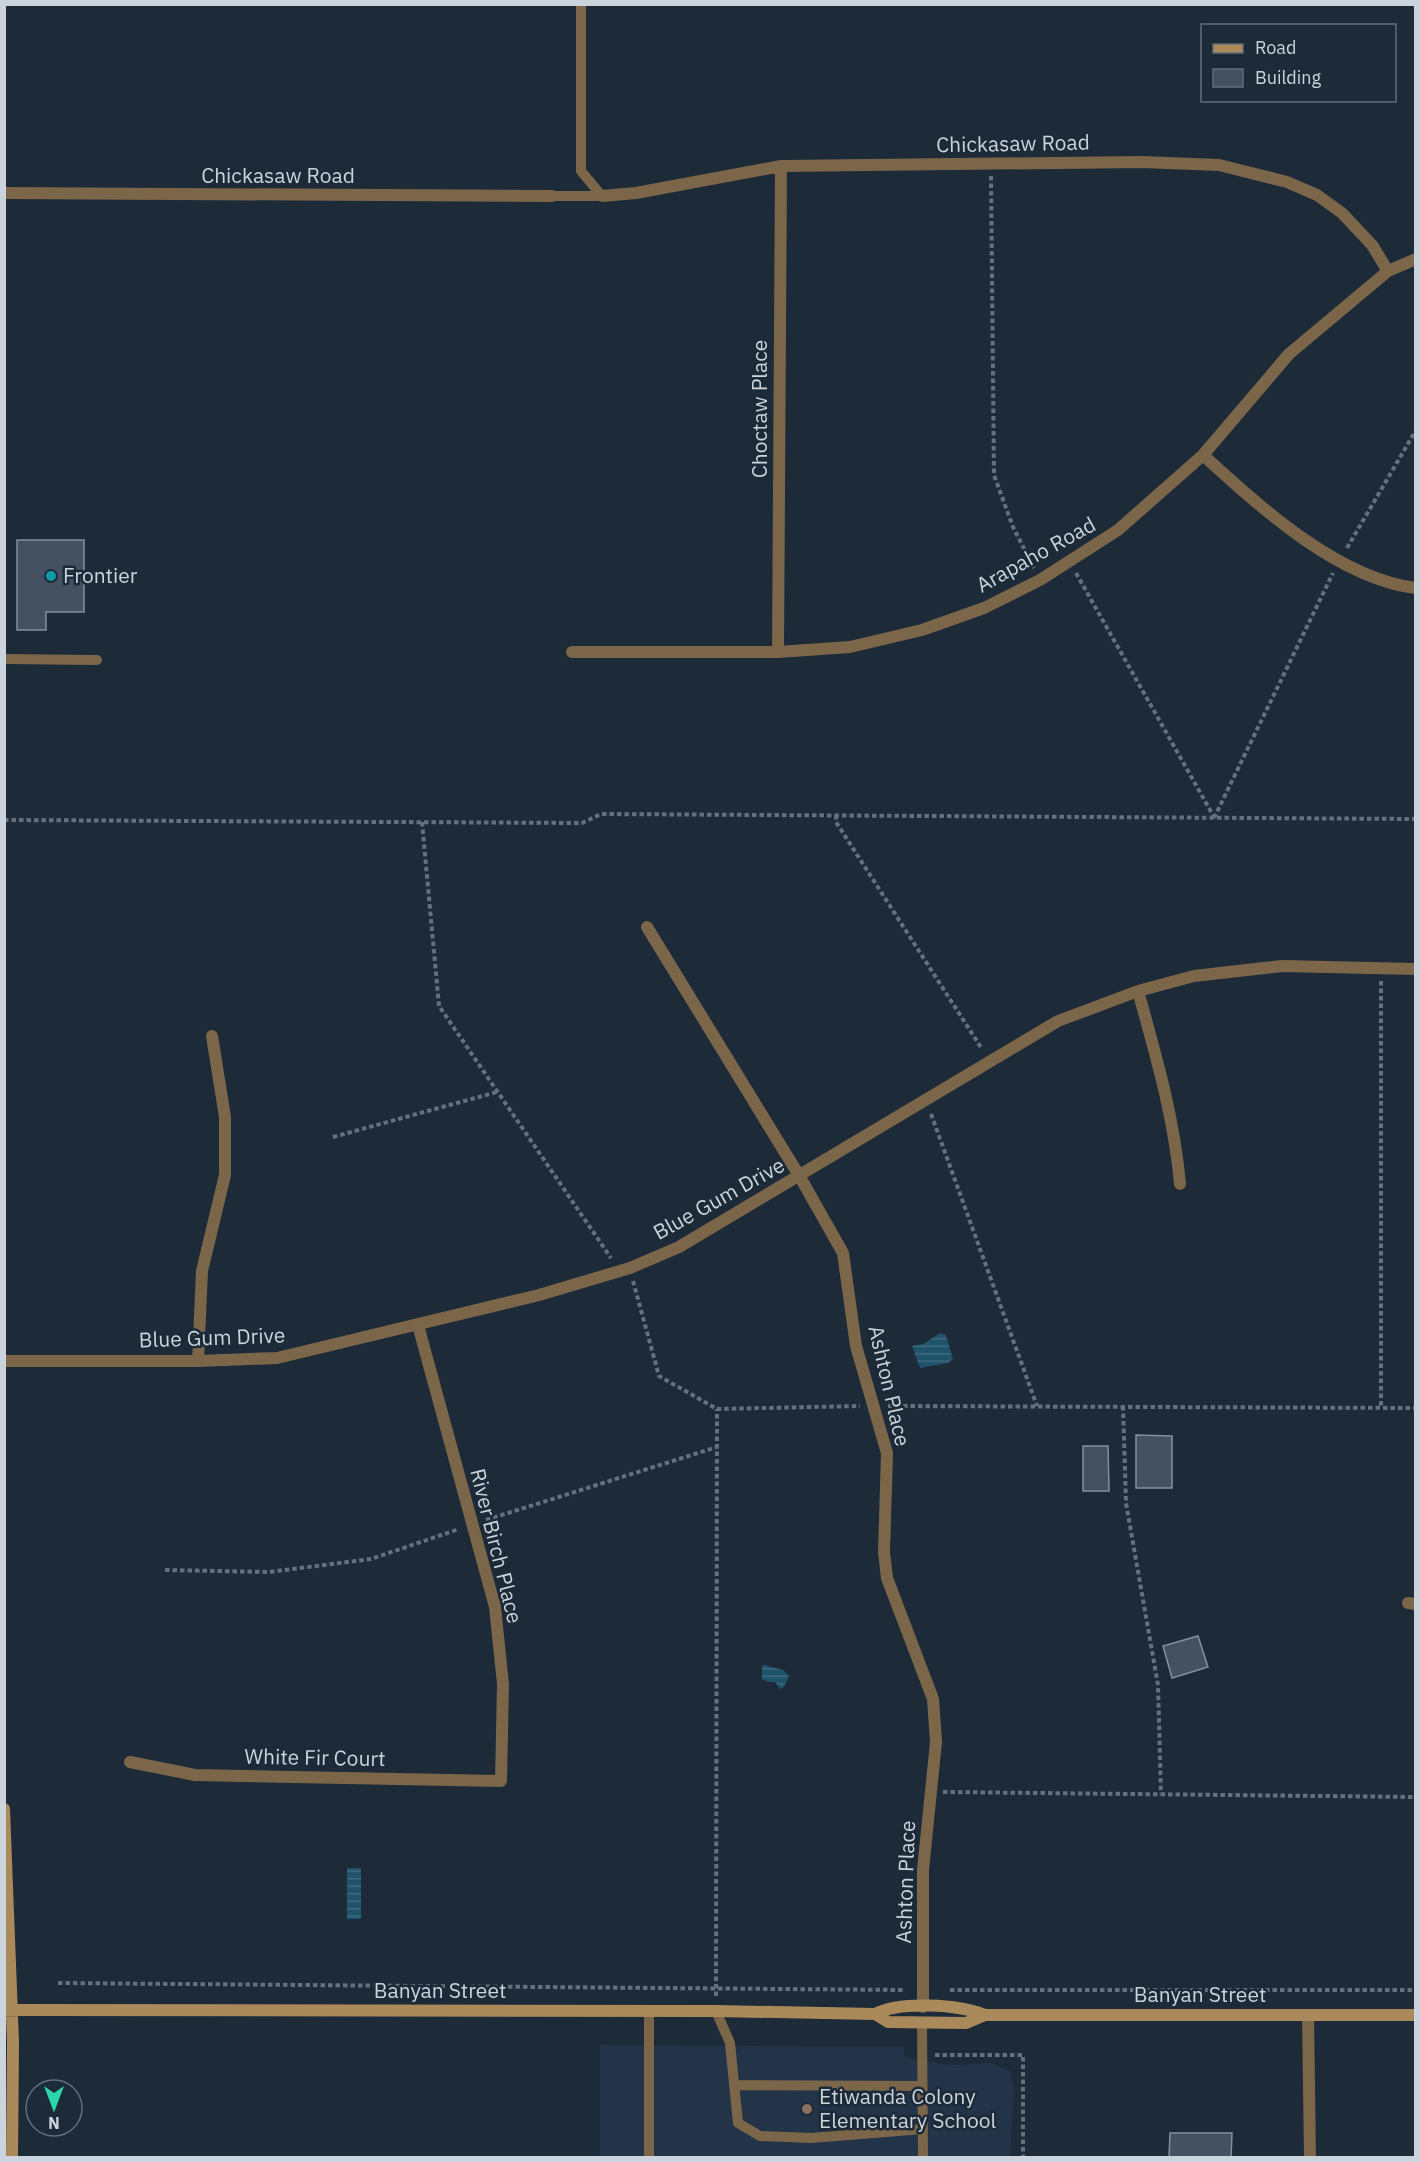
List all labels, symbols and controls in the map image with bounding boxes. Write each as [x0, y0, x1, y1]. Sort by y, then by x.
legend [1201, 24, 1396, 102]
text: Road [1255, 36, 1296, 59]
text: Building [1255, 66, 1322, 89]
street label: Chickasaw Road [936, 128, 1090, 158]
street label: Chickasaw Road [201, 161, 355, 189]
street label: Choctaw Place [745, 340, 773, 478]
street label: Arapaho Road [971, 510, 1100, 599]
place label: Frontier [63, 561, 138, 589]
marker: Frontier [44, 569, 58, 583]
street label: Blue Gum Drive [648, 1150, 789, 1246]
street label: Blue Gum Drive [138, 1320, 286, 1354]
street label: Ashton Place [862, 1323, 917, 1449]
street label: River Birch Place [464, 1465, 530, 1626]
street label: White Fir Court [244, 1742, 386, 1772]
street label: Ashton Place [889, 1820, 921, 1944]
street label: Banyan Street [374, 1976, 506, 2004]
street label: Banyan Street [1134, 1980, 1266, 2008]
north arrow [24, 2078, 84, 2138]
place label: Etiwanda Colony Elementary School [819, 2082, 996, 2134]
marker: Etiwanda Colony Elementary School [800, 2102, 814, 2116]
text: N [48, 2113, 60, 2133]

